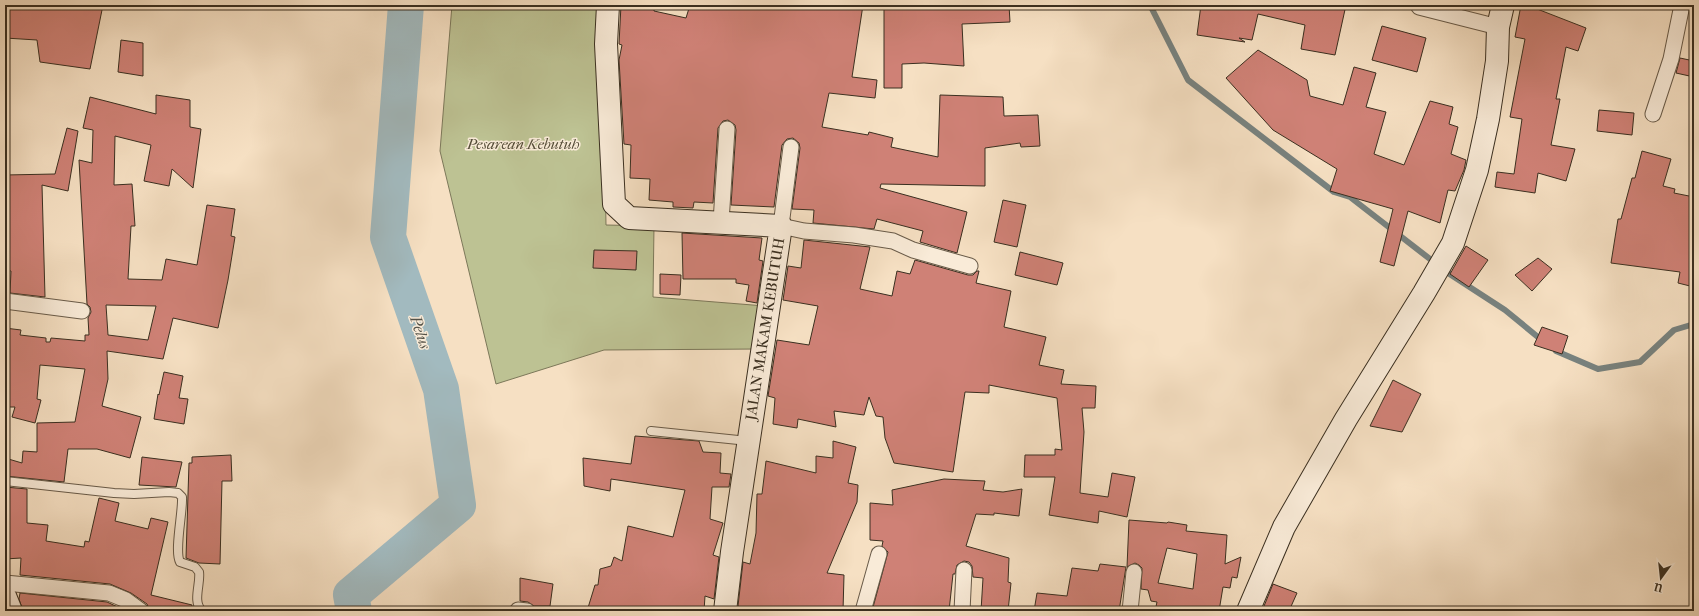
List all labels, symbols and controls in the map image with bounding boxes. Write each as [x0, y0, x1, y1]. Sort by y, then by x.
park label: Pesarean Kebutuh [466, 135, 580, 153]
street label: JALAN MAKAM KEBUTUH [742, 236, 788, 423]
water label: Pelus [406, 312, 435, 353]
north arrow [1641, 558, 1681, 598]
text: U [1652, 580, 1665, 595]

